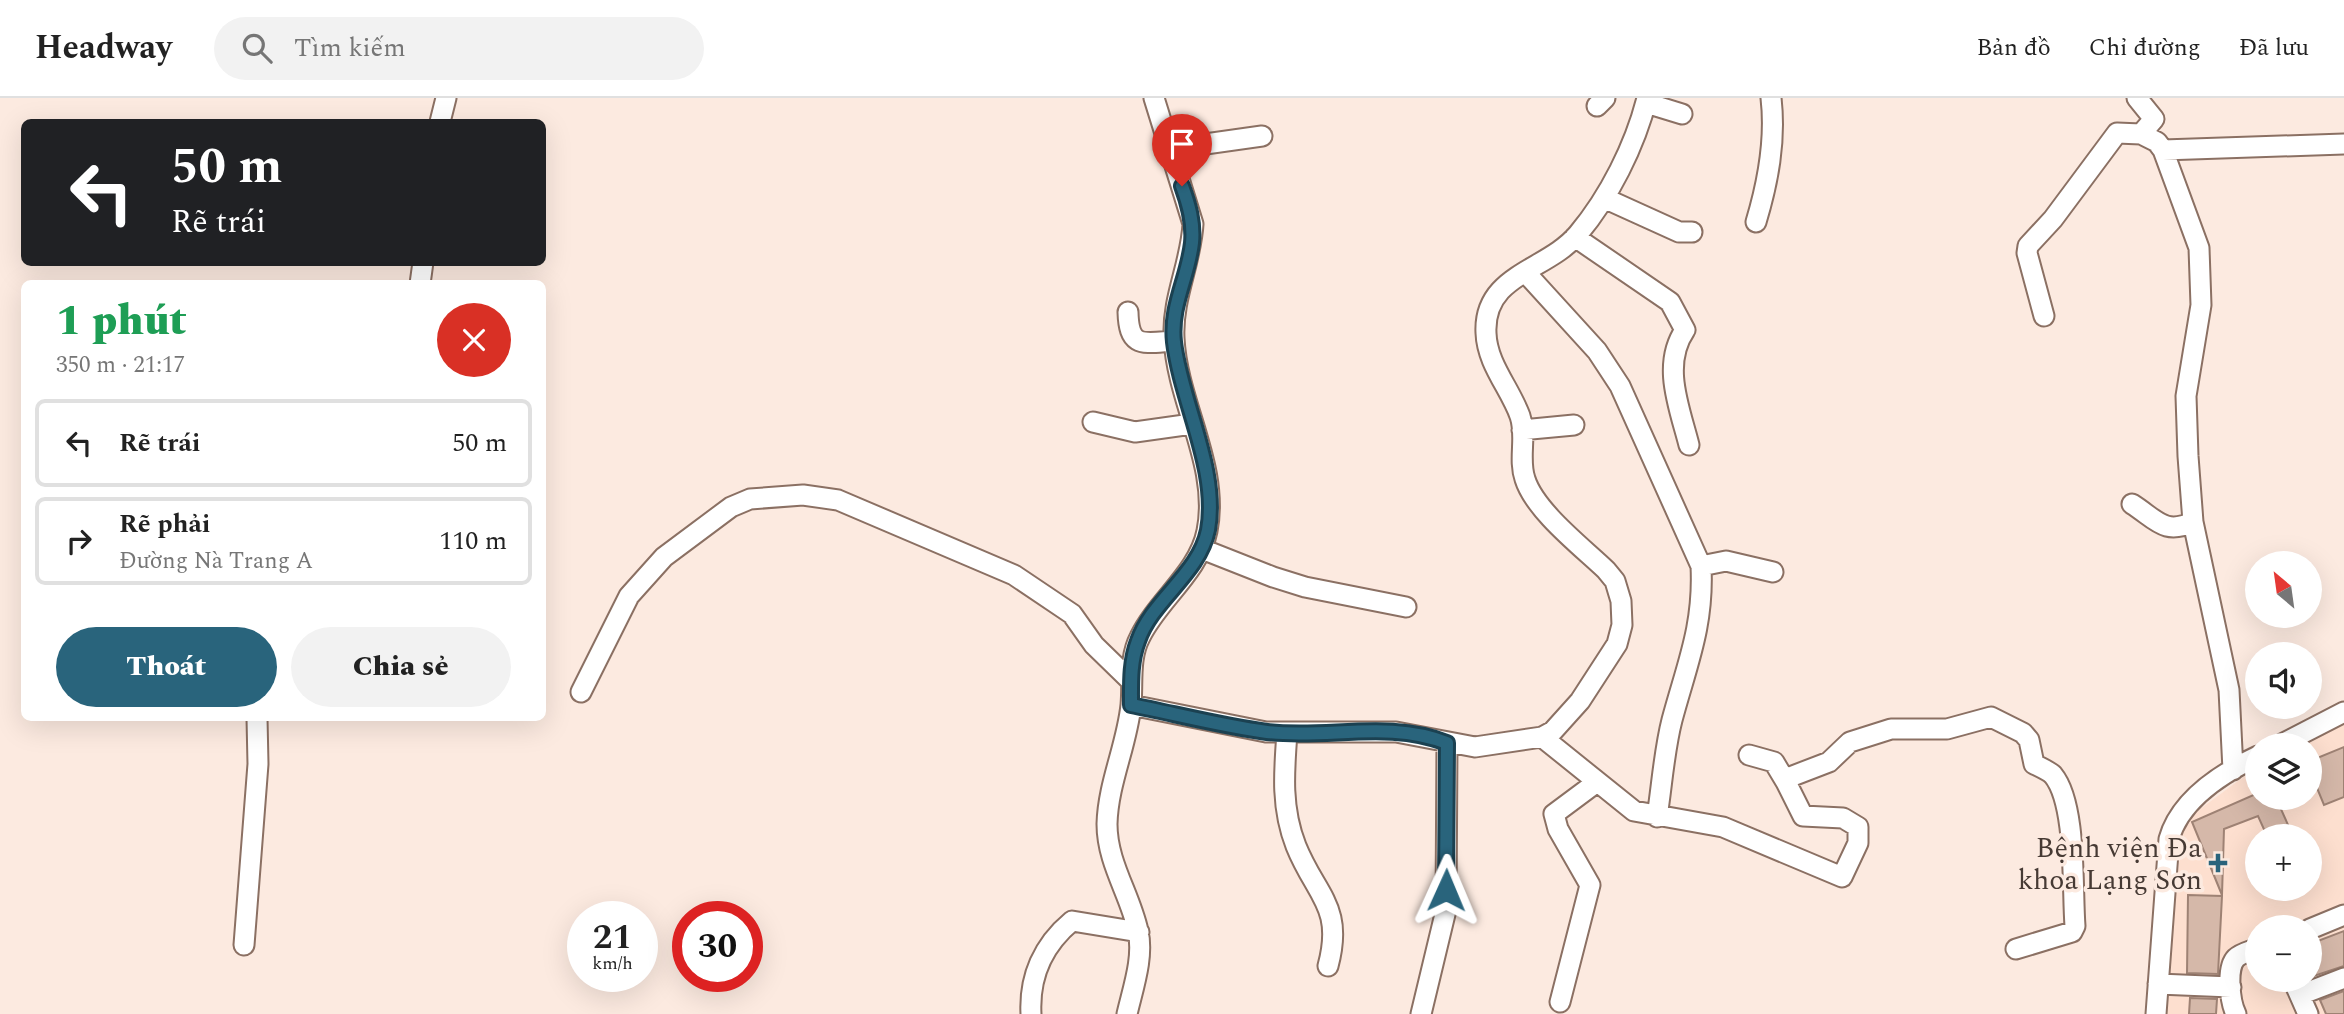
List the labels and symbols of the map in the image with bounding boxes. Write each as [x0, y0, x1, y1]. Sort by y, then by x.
pin [1152, 114, 1212, 186]
north arrow [2245, 551, 2322, 628]
place label: Bệnh viện Đa khoa Lạng Sơn [2018, 827, 2202, 902]
position arrow [1409, 853, 1483, 927]
marker: Bệnh viện Đa khoa Lạng Sơn [2208, 853, 2228, 873]
speed limit sign: 30 [672, 901, 763, 992]

